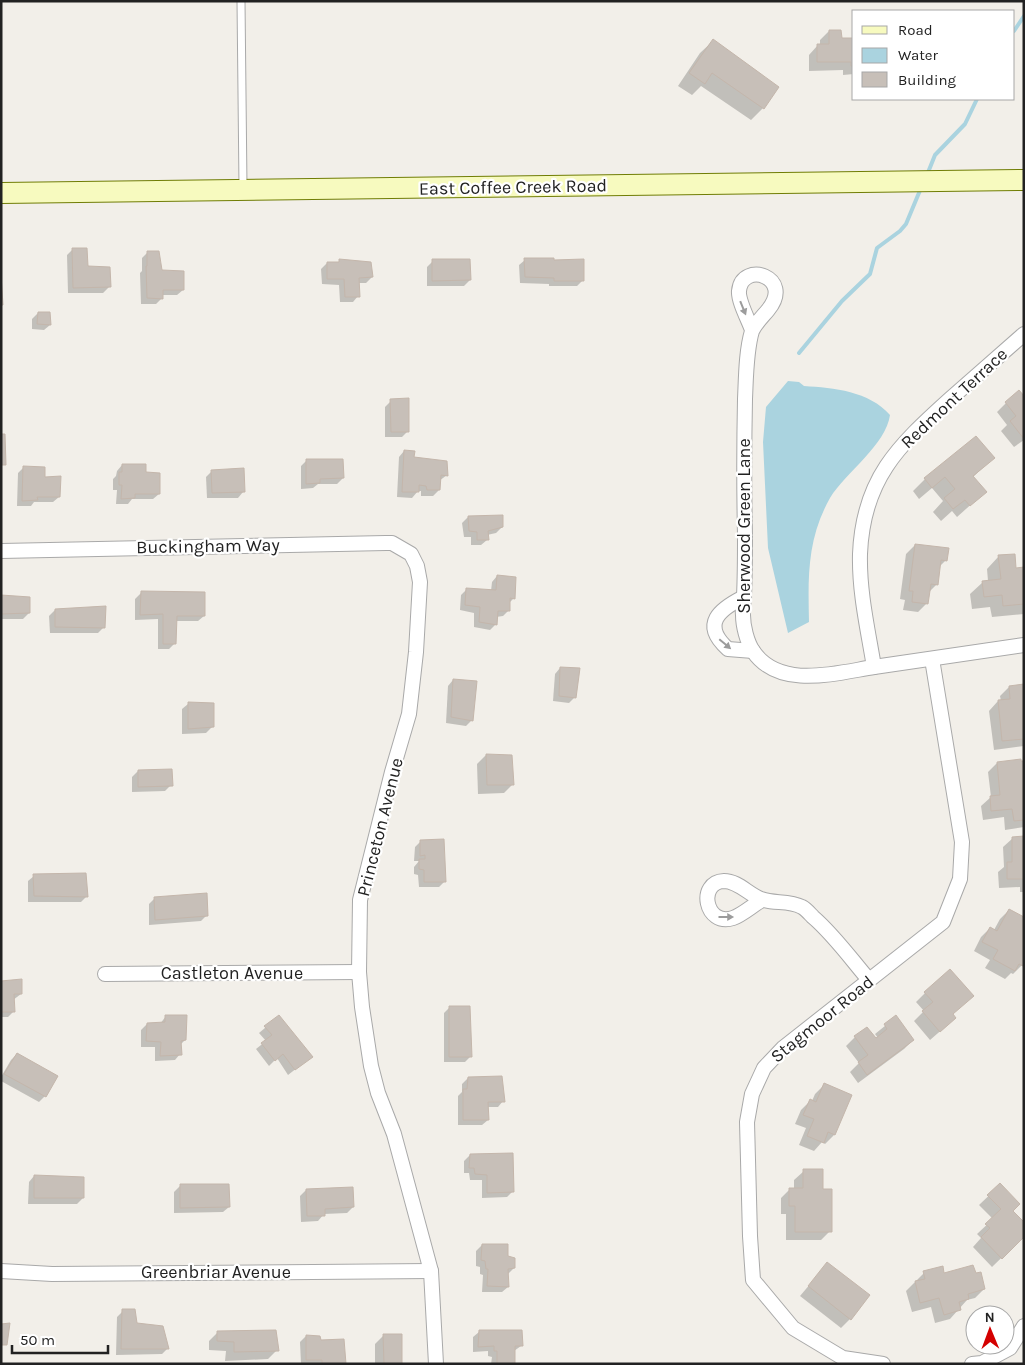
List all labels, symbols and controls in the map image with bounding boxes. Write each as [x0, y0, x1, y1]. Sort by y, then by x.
legend [852, 10, 1015, 100]
text: Road [898, 21, 933, 39]
text: Water [898, 46, 939, 64]
text: Building [898, 71, 956, 89]
street label: East Coffee Creek Road [419, 174, 607, 200]
one-way arrow [740, 301, 748, 315]
street label: Redmont Terrace [896, 343, 1012, 453]
street label: Sherwood Green Lane [733, 438, 755, 614]
street label: Buckingham Way [136, 534, 281, 558]
one-way arrow [718, 639, 731, 650]
street label: Princeton Avenue [352, 755, 408, 899]
one-way arrow [718, 913, 734, 921]
street label: Castleton Avenue [161, 962, 303, 984]
street label: Stagmoor Road [766, 971, 878, 1067]
street label: Greenbriar Avenue [141, 1261, 291, 1283]
north arrow [965, 1305, 1015, 1355]
text: N [985, 1309, 995, 1326]
scale bar [12, 1322, 109, 1354]
text: 50 m [20, 1331, 55, 1349]

